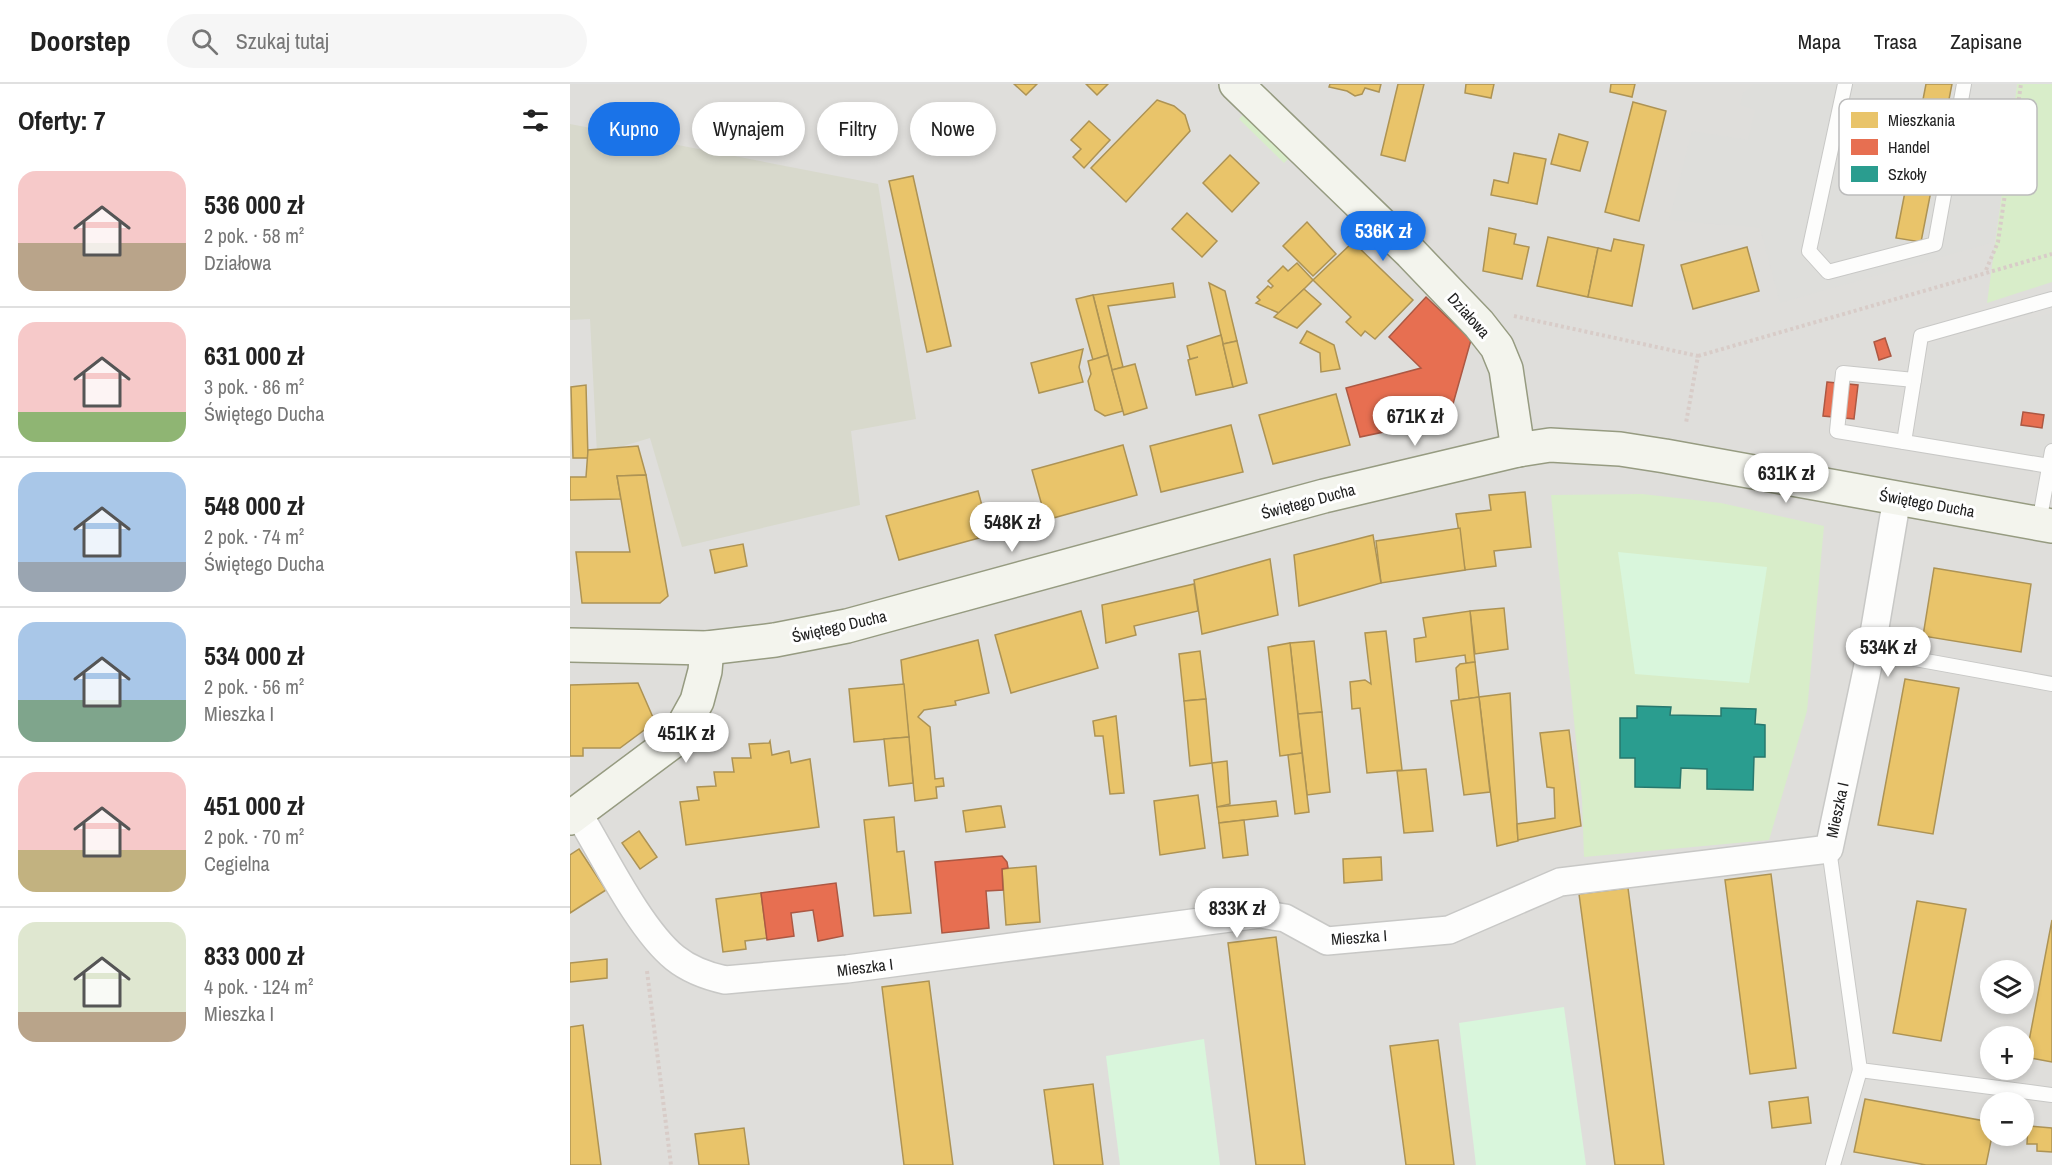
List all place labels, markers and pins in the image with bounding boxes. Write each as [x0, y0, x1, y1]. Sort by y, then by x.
pin: 536K zł [1328, 211, 1438, 262]
pin: 671K zł [1360, 396, 1470, 447]
pin: 631K zł [1731, 453, 1841, 504]
pin: 548K zł [957, 502, 1067, 553]
pin: 534K zł [1833, 627, 1943, 678]
pin: 451K zł [631, 713, 741, 764]
pin: 833K zł [1182, 888, 1292, 939]

